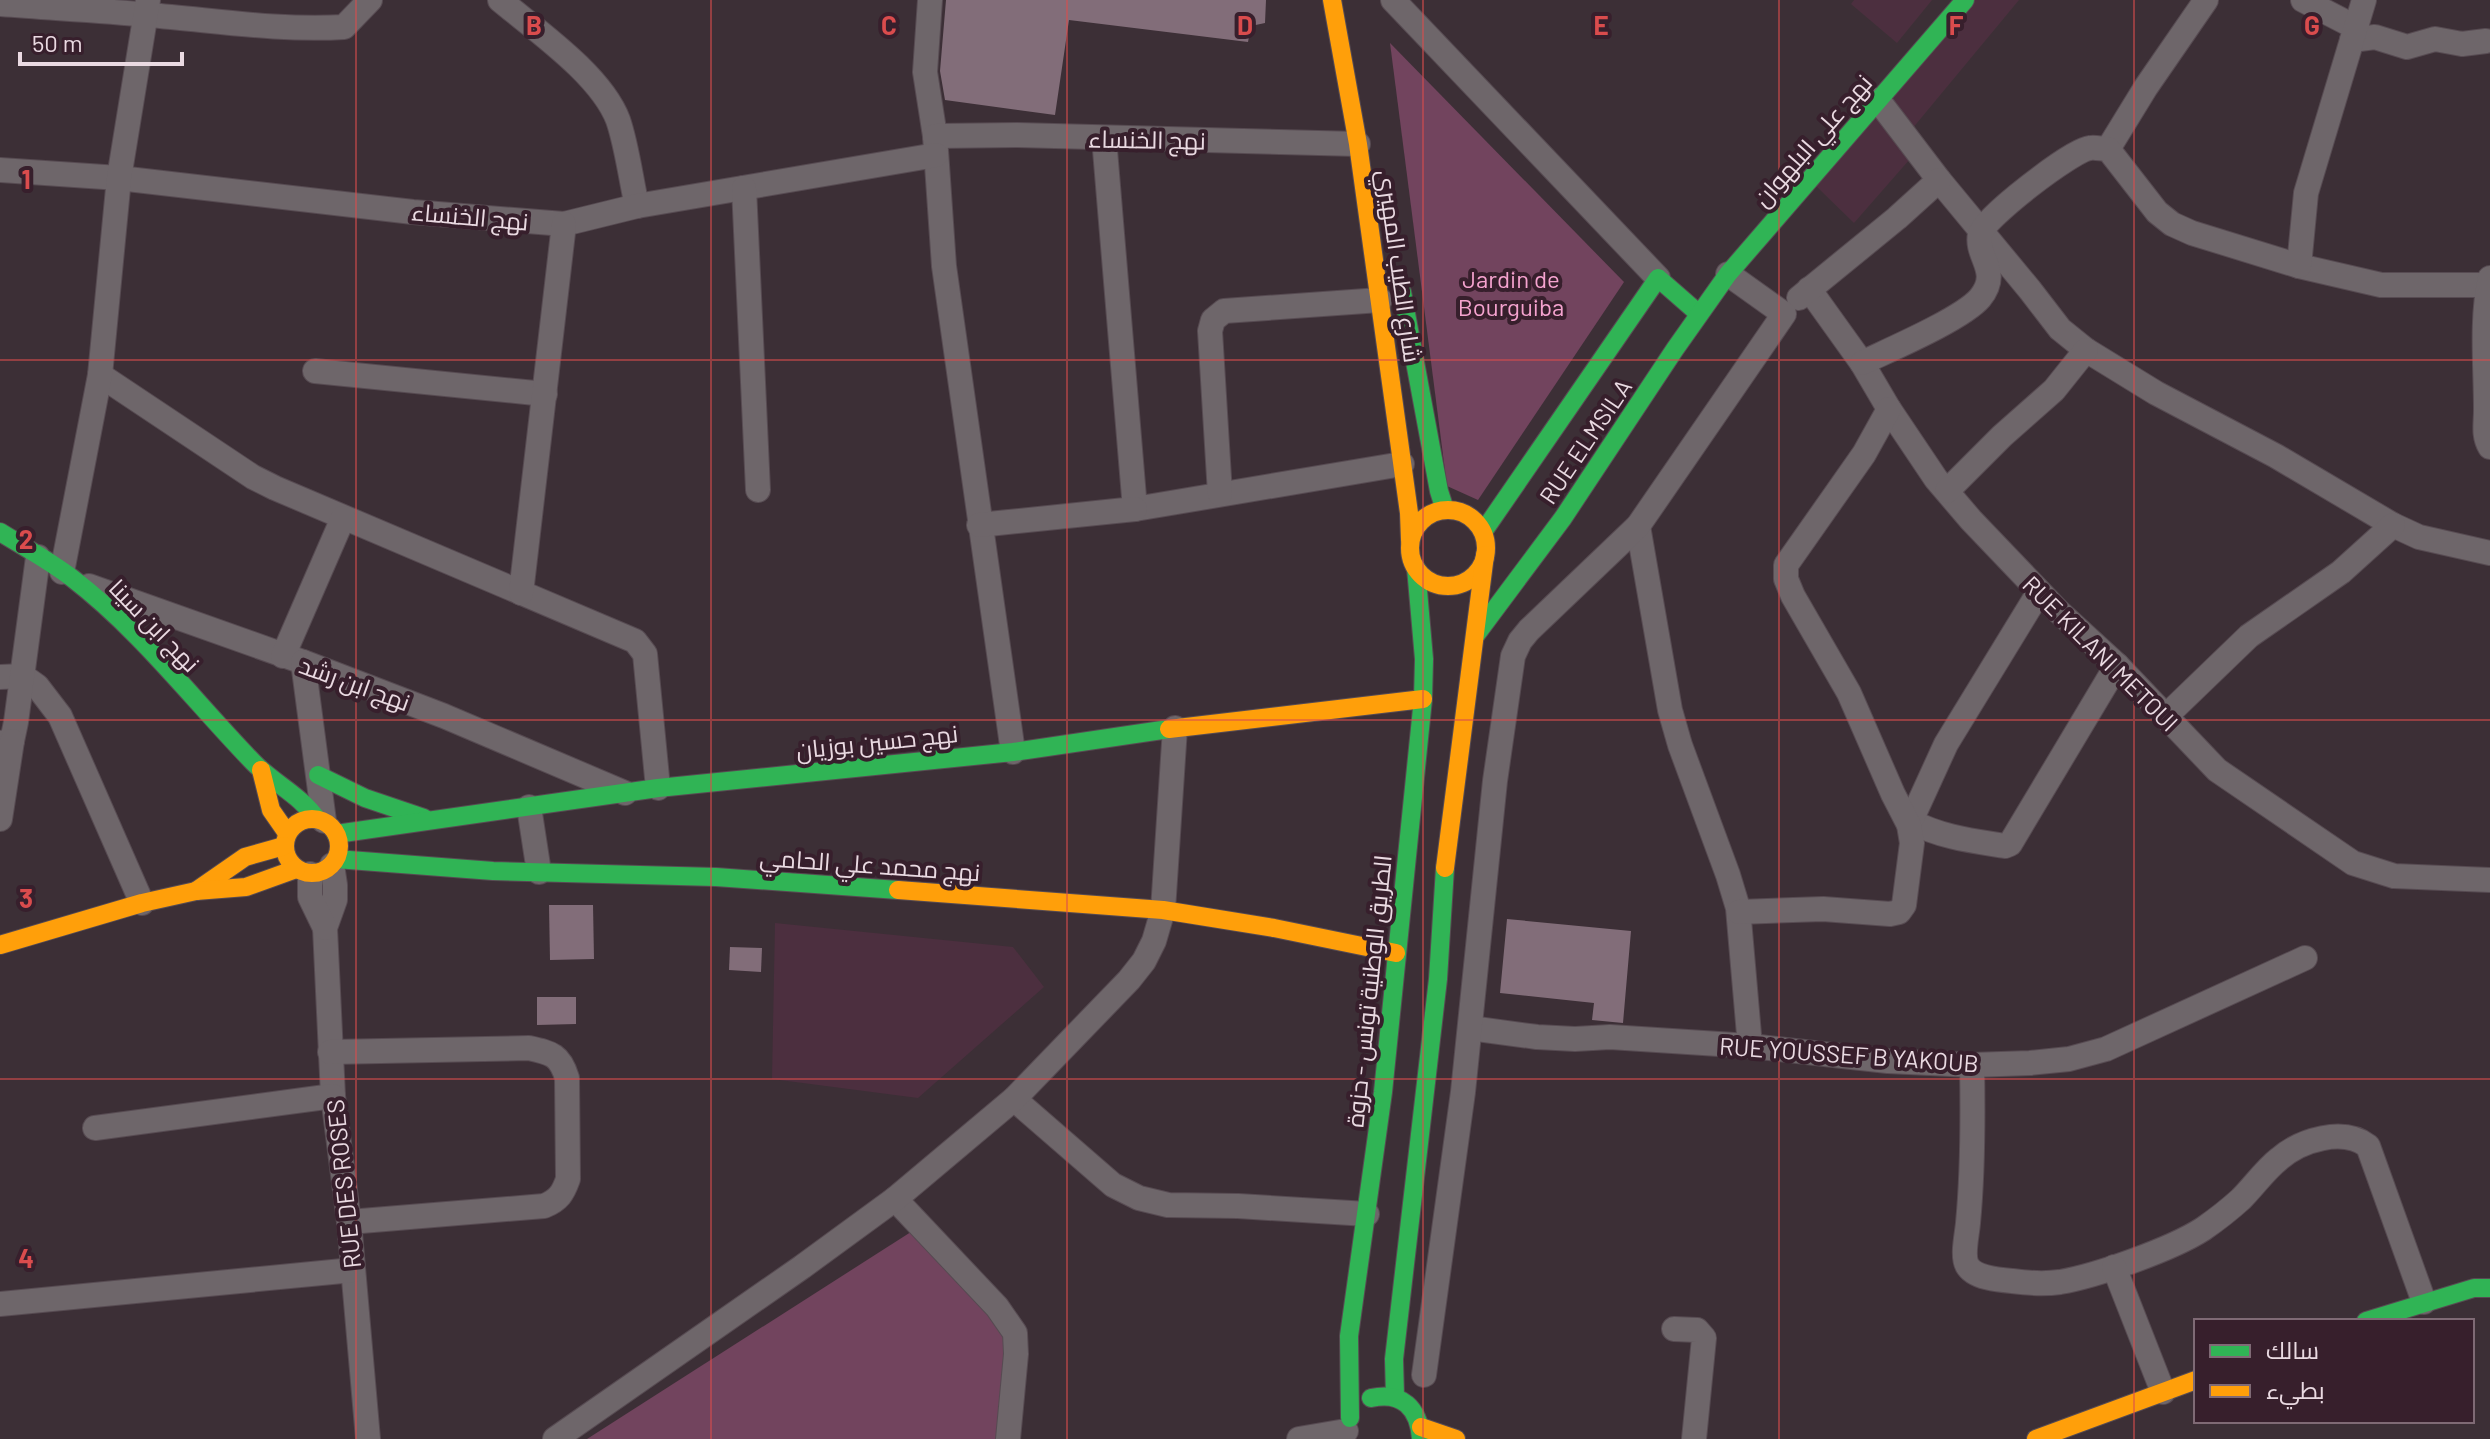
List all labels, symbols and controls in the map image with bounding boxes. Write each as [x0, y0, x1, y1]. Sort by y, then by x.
text: B [526, 9, 542, 40]
text: C [881, 9, 897, 40]
text: D [1237, 9, 1253, 40]
text: E [1593, 9, 1609, 40]
text: F [1949, 9, 1964, 40]
text: G [2304, 9, 2320, 40]
scale bar [20, 16, 182, 66]
text: 50 m [32, 28, 83, 57]
street label: نهج علي البلهوان [1747, 68, 1882, 216]
street label: نهج الخنساء [1088, 123, 1206, 158]
text: 1 [21, 163, 31, 194]
street label: شارع الطيب المهيري [1367, 168, 1428, 365]
street label: نهج الخنساء [410, 196, 530, 239]
park label: Jardin de Bourguiba [1458, 264, 1564, 321]
street label: RUE ELMSILA [1533, 373, 1637, 509]
text: 2 [19, 523, 33, 554]
street label: RUE KILANI METOUI [2017, 569, 2185, 737]
street label: نهج ابن سينا [102, 573, 206, 679]
street label: نهج ابن رشد [295, 650, 414, 719]
street label: نهج حسين بوزيان [795, 718, 960, 767]
street label: نهج محمد علي الحامي [758, 842, 981, 892]
street label: الطريق الوطنية تونس - حزوة [1339, 853, 1399, 1129]
text: 3 [19, 882, 33, 913]
street label: RUE YOUSSEF B YAKOUB [1718, 1030, 1980, 1078]
street label: RUE DES ROSES [320, 1098, 366, 1270]
text: 4 [18, 1242, 34, 1273]
legend [2194, 1319, 2474, 1423]
text: سالك [2266, 1335, 2319, 1364]
text: بطيء [2266, 1375, 2325, 1410]

